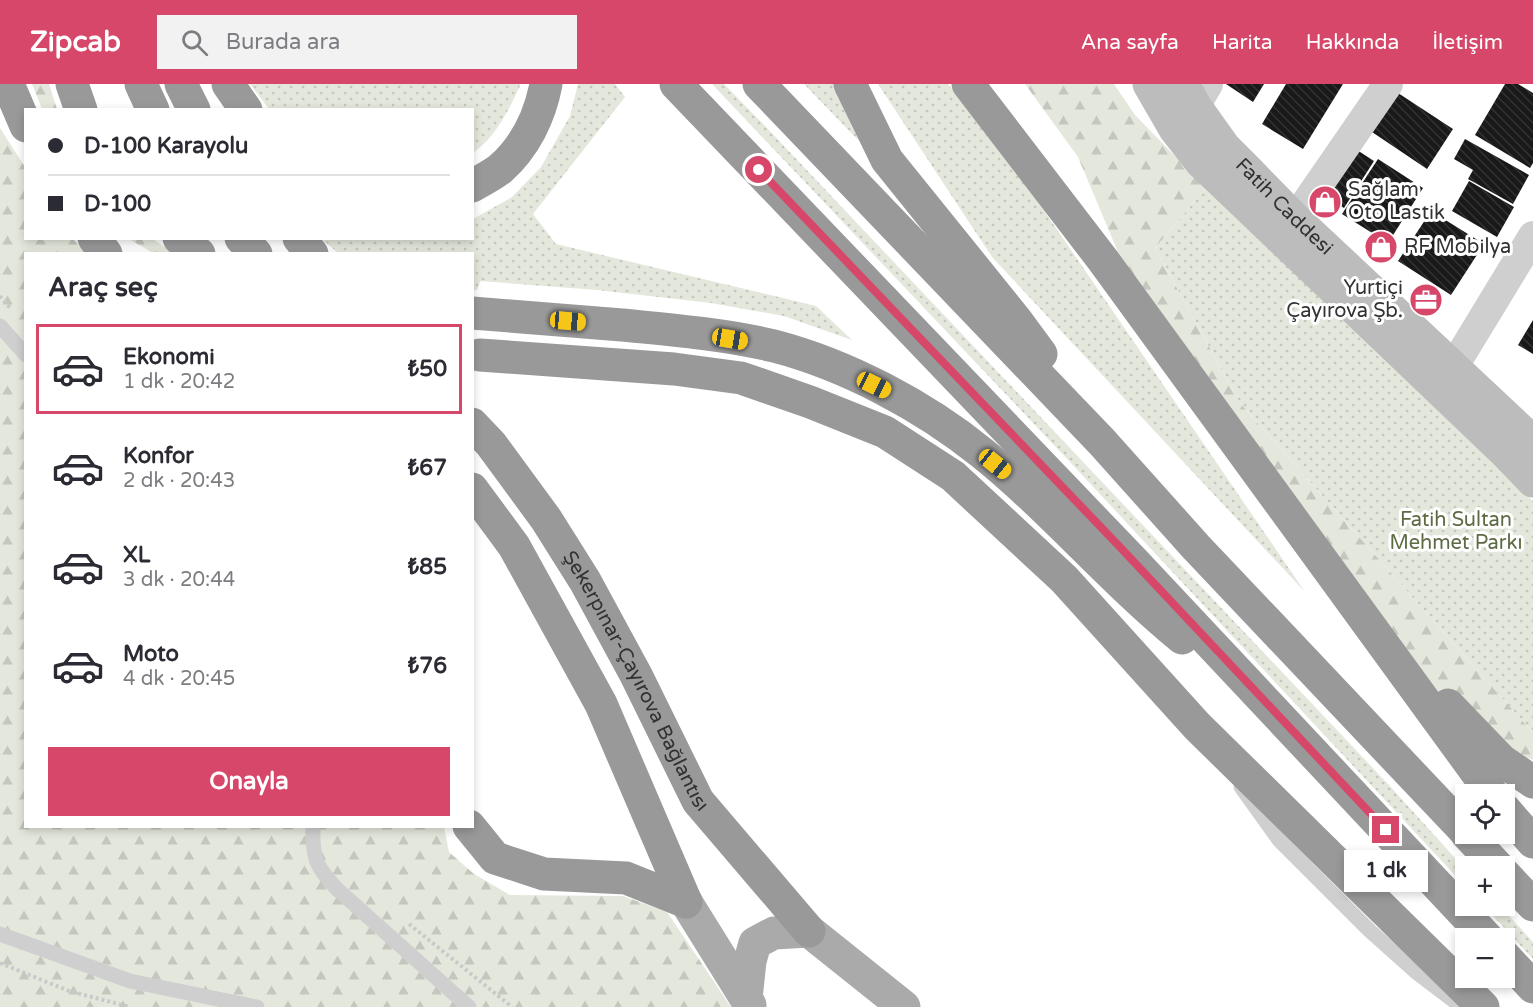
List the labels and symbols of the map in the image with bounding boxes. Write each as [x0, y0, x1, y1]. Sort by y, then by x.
street label: Fatih Caddesi [1230, 153, 1338, 260]
route start [745, 156, 772, 183]
place label: Sağlam Oto Lastik [1348, 178, 1445, 225]
shop icon: Sağlam Oto Lastik [1307, 184, 1343, 220]
shop icon: RF Mobilya [1363, 229, 1399, 265]
place label: RF Mobilya [1404, 235, 1511, 259]
place label: Yurtiçi Çayırova Şb. [1286, 276, 1403, 323]
office icon: Yurtiçi Çayırova Şb. [1408, 282, 1444, 318]
car [549, 310, 587, 332]
car [711, 327, 749, 351]
car [854, 369, 894, 401]
car [975, 446, 1015, 482]
park label: Fatih Sultan Mehmet Parkı [1390, 508, 1522, 555]
street label: Şekerpınar-Çayırova Bağlantısı [557, 547, 714, 816]
route end [1372, 816, 1399, 843]
callout: 1 dk [1344, 851, 1428, 893]

